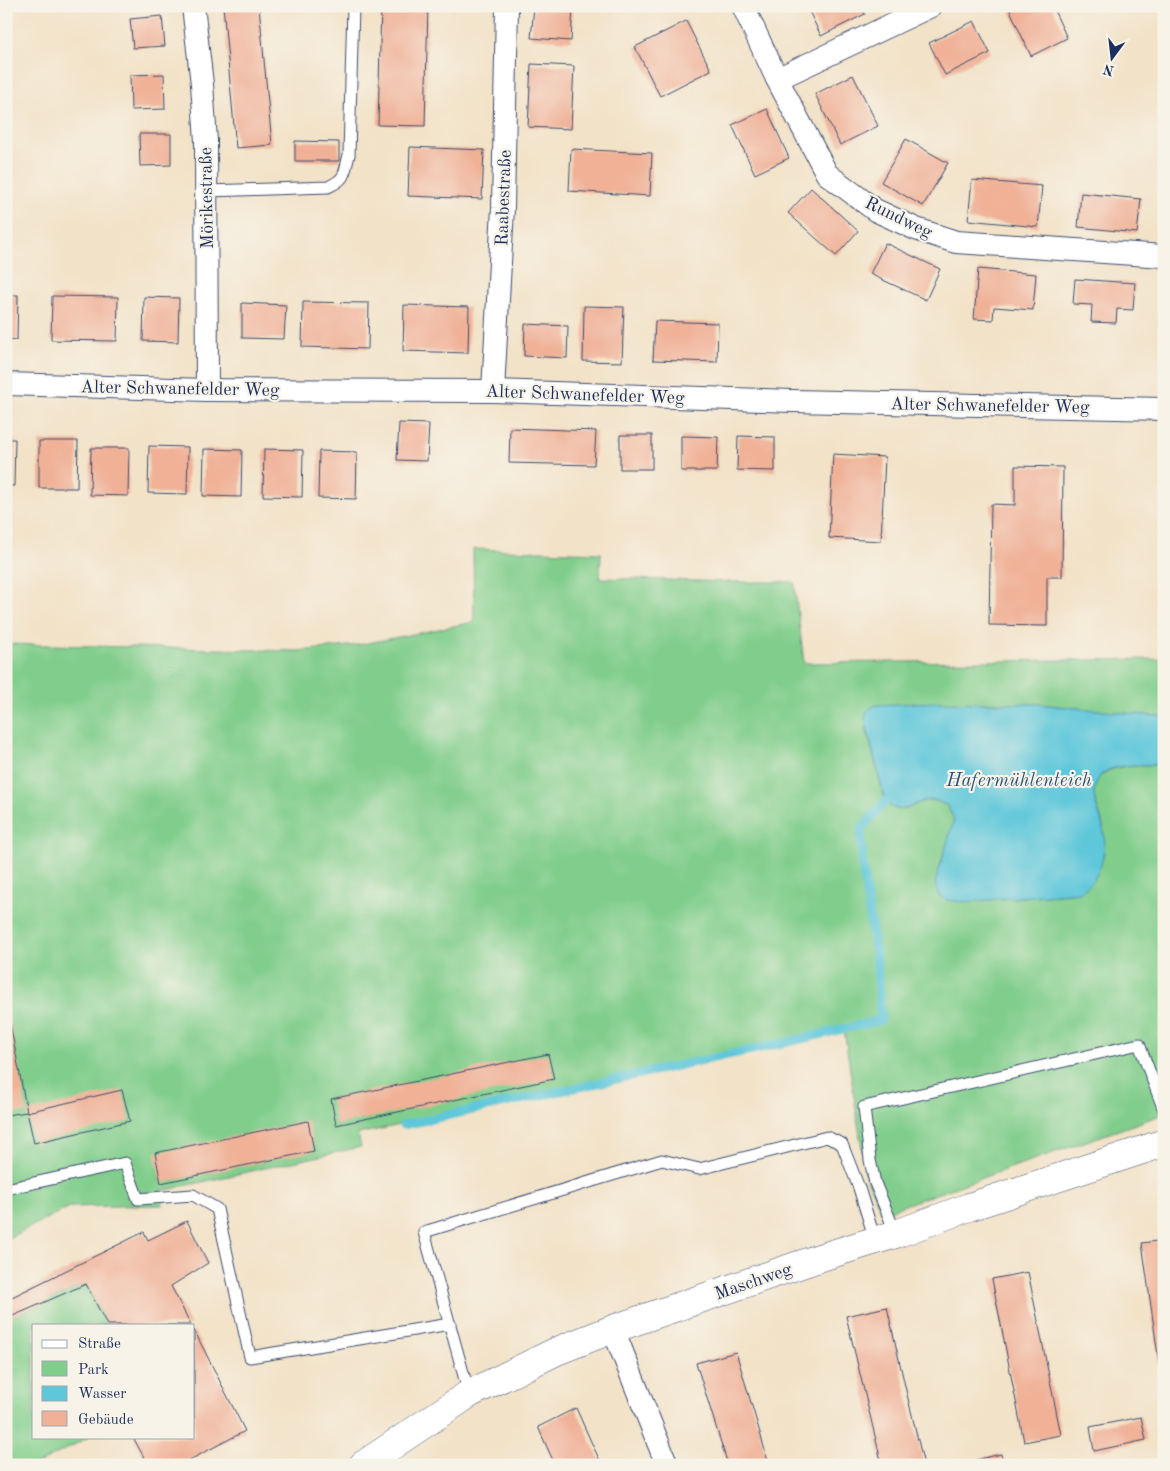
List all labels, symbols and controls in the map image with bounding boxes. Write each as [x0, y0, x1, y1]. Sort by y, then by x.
north arrow [1088, 32, 1138, 82]
text: N [1102, 61, 1116, 78]
street label: Mörikestraße [197, 147, 217, 249]
street label: Raabestraße [493, 150, 515, 246]
street label: Rundweg [862, 194, 935, 242]
street label: Alter Schwanefelder Weg [80, 378, 280, 400]
street label: Alter Schwanefelder Weg [485, 383, 685, 407]
street label: Alter Schwanefelder Weg [890, 395, 1090, 417]
water label: Hafermühlenteich [945, 772, 1092, 791]
street label: Maschweg [712, 1260, 795, 1304]
legend [32, 1324, 195, 1438]
text: Straße [78, 1337, 121, 1352]
text: Park [78, 1363, 109, 1378]
text: Wasser [78, 1387, 126, 1402]
text: Gebäude [78, 1413, 134, 1428]

